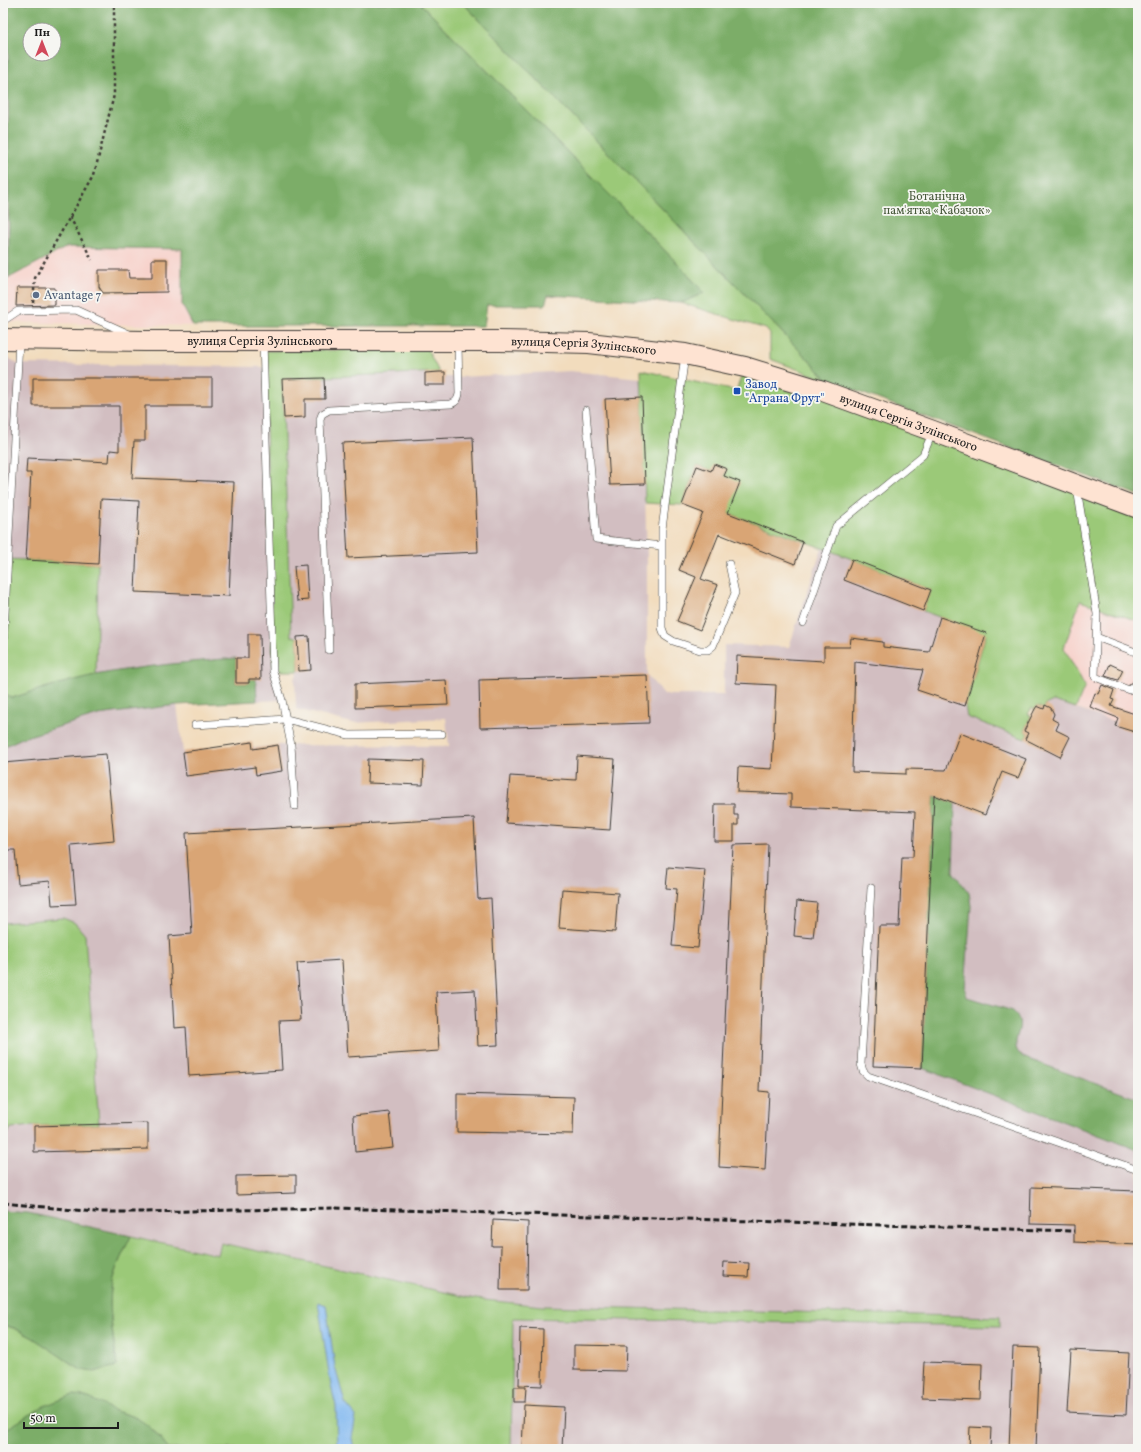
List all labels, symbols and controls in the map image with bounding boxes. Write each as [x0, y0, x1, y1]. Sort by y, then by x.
north arrow [22, 22, 62, 62]
text: Пн [34, 26, 50, 41]
park label: Ботанічна пам'ятка «Кабачок» [883, 189, 991, 219]
place label: Avantage 7 [44, 288, 102, 304]
marker: Avantage 7 [31, 290, 41, 300]
street label: вулиця Сергія Зулінського [187, 334, 333, 350]
street label: вулиця Сергія Зулінського [511, 334, 657, 360]
place label: Завод "Аграна Фрут" [745, 377, 824, 407]
marker: Завод "Аграна Фрут" [732, 386, 742, 396]
street label: вулиця Сергія Зулінського [837, 391, 980, 456]
scale bar [24, 1404, 118, 1430]
text: 50 m [30, 1411, 56, 1427]

